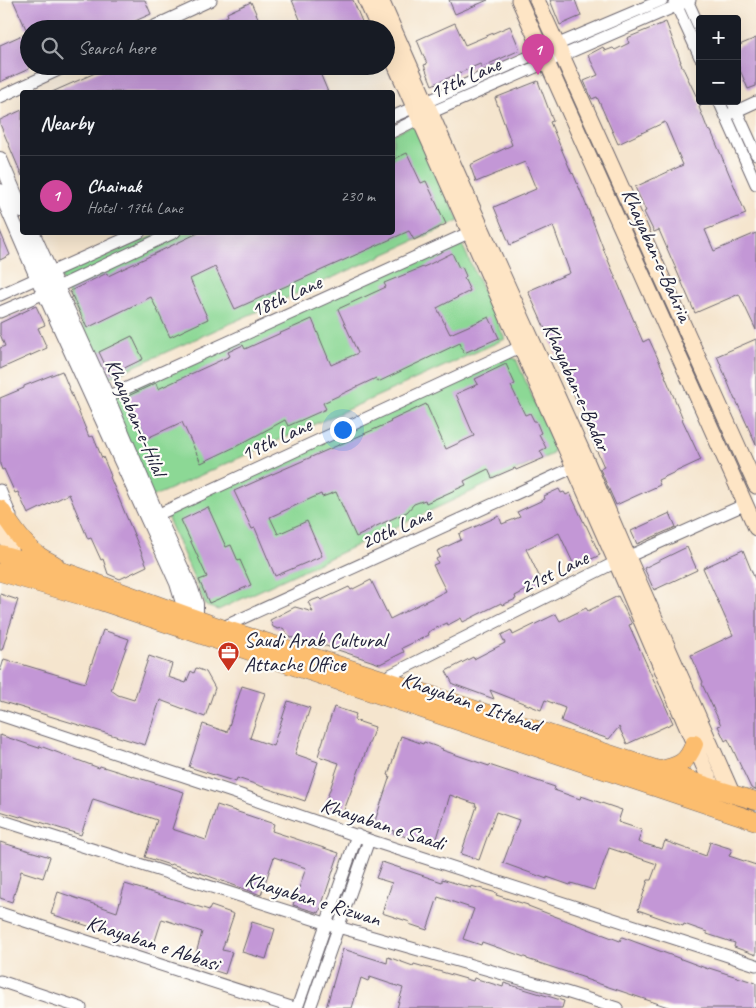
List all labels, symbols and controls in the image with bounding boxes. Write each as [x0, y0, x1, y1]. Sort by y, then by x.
map controls [696, 15, 741, 105]
button: + [696, 15, 741, 60]
search box [20, 20, 395, 75]
icon: search [38, 34, 66, 62]
pin: 1 [522, 34, 554, 75]
text: Search here [78, 36, 155, 60]
street label: 17th Lane [426, 50, 506, 105]
button: − [696, 60, 741, 105]
text: Nearby [40, 110, 93, 136]
text: Chainak [87, 174, 141, 198]
street label: Khayaban-e-Bahria [616, 184, 699, 328]
text: 1 [52, 186, 60, 206]
text: 230 m [341, 186, 375, 206]
text: Hotel · 17th Lane [87, 198, 183, 218]
street label: 18th Lane [247, 268, 327, 323]
street label: Khayaban-e-Badar [537, 319, 617, 456]
street label: Khayaban-e-Hilal [100, 355, 174, 482]
street label: 19th Lane [237, 411, 316, 467]
your location [330, 417, 356, 443]
street label: 20th Lane [357, 500, 437, 555]
street label: 21st Lane [516, 544, 593, 600]
place label: Saudi Arab Cultural Attache Office [244, 627, 389, 677]
office icon: Saudi Arab Cultural Attache Office [216, 640, 240, 671]
street label: Khayaban e Ittehad [398, 666, 547, 739]
street label: Khayaban e Saadi [318, 792, 451, 857]
street label: Khayaban e Rizwan [242, 866, 384, 932]
street label: Khayaban e Abbasi [84, 909, 225, 978]

